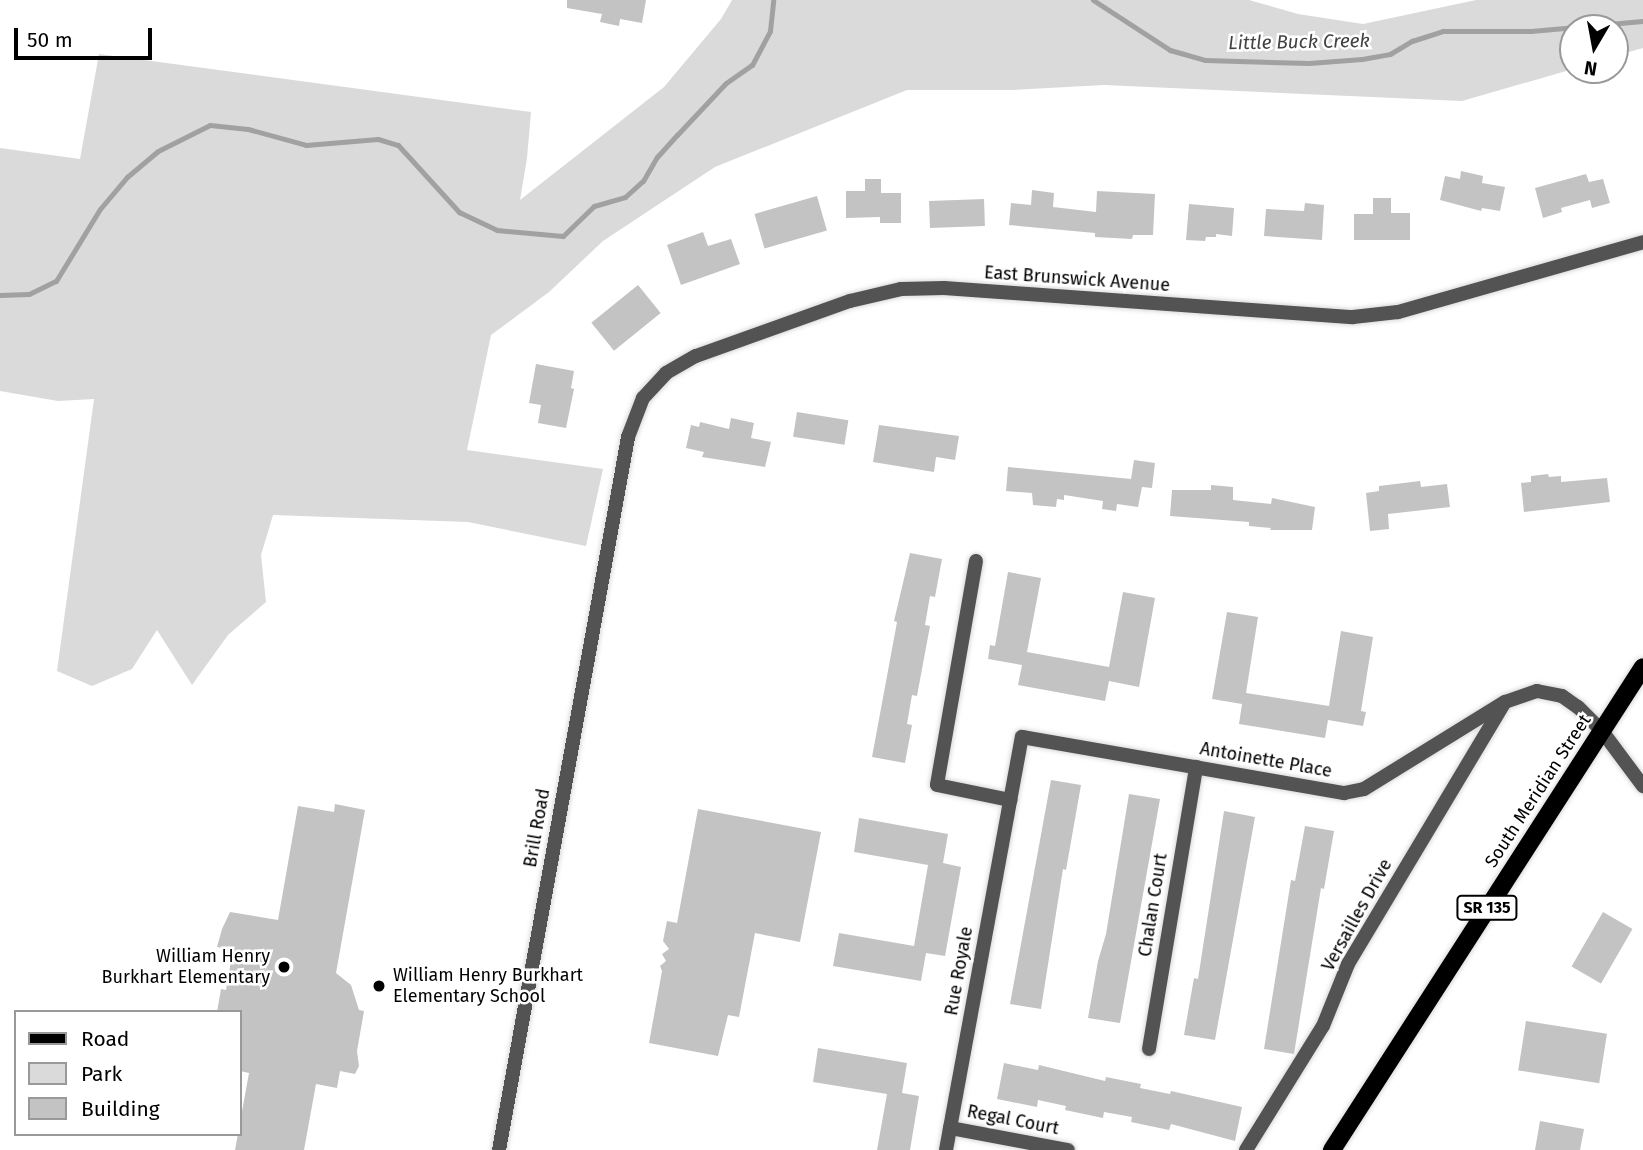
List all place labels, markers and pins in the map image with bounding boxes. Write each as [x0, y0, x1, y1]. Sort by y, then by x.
place label: William Henry Burkhart Elementary [102, 946, 270, 988]
marker: William Henry Burkhart Elementary [276, 959, 292, 975]
place label: William Henry Burkhart Elementary School [393, 965, 583, 1007]
marker: William Henry Burkhart Elementary School [371, 978, 387, 994]

